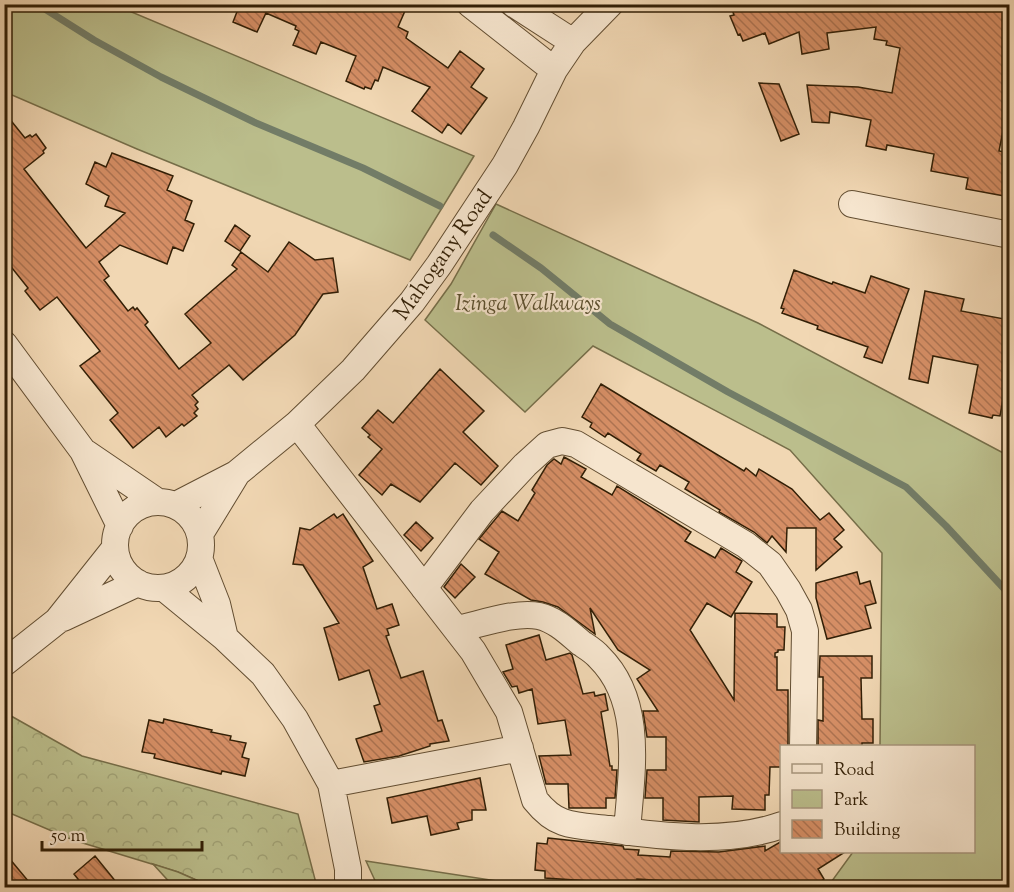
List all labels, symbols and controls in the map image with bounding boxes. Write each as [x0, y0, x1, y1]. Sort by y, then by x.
street label: Mahogany Road [387, 184, 502, 328]
park label: Izinga Walkways [455, 289, 601, 321]
legend [780, 745, 975, 853]
text: Road [834, 758, 874, 784]
text: Park [834, 788, 869, 814]
scale bar [42, 814, 202, 852]
text: Building [834, 818, 900, 844]
text: 50 m [50, 824, 86, 850]

